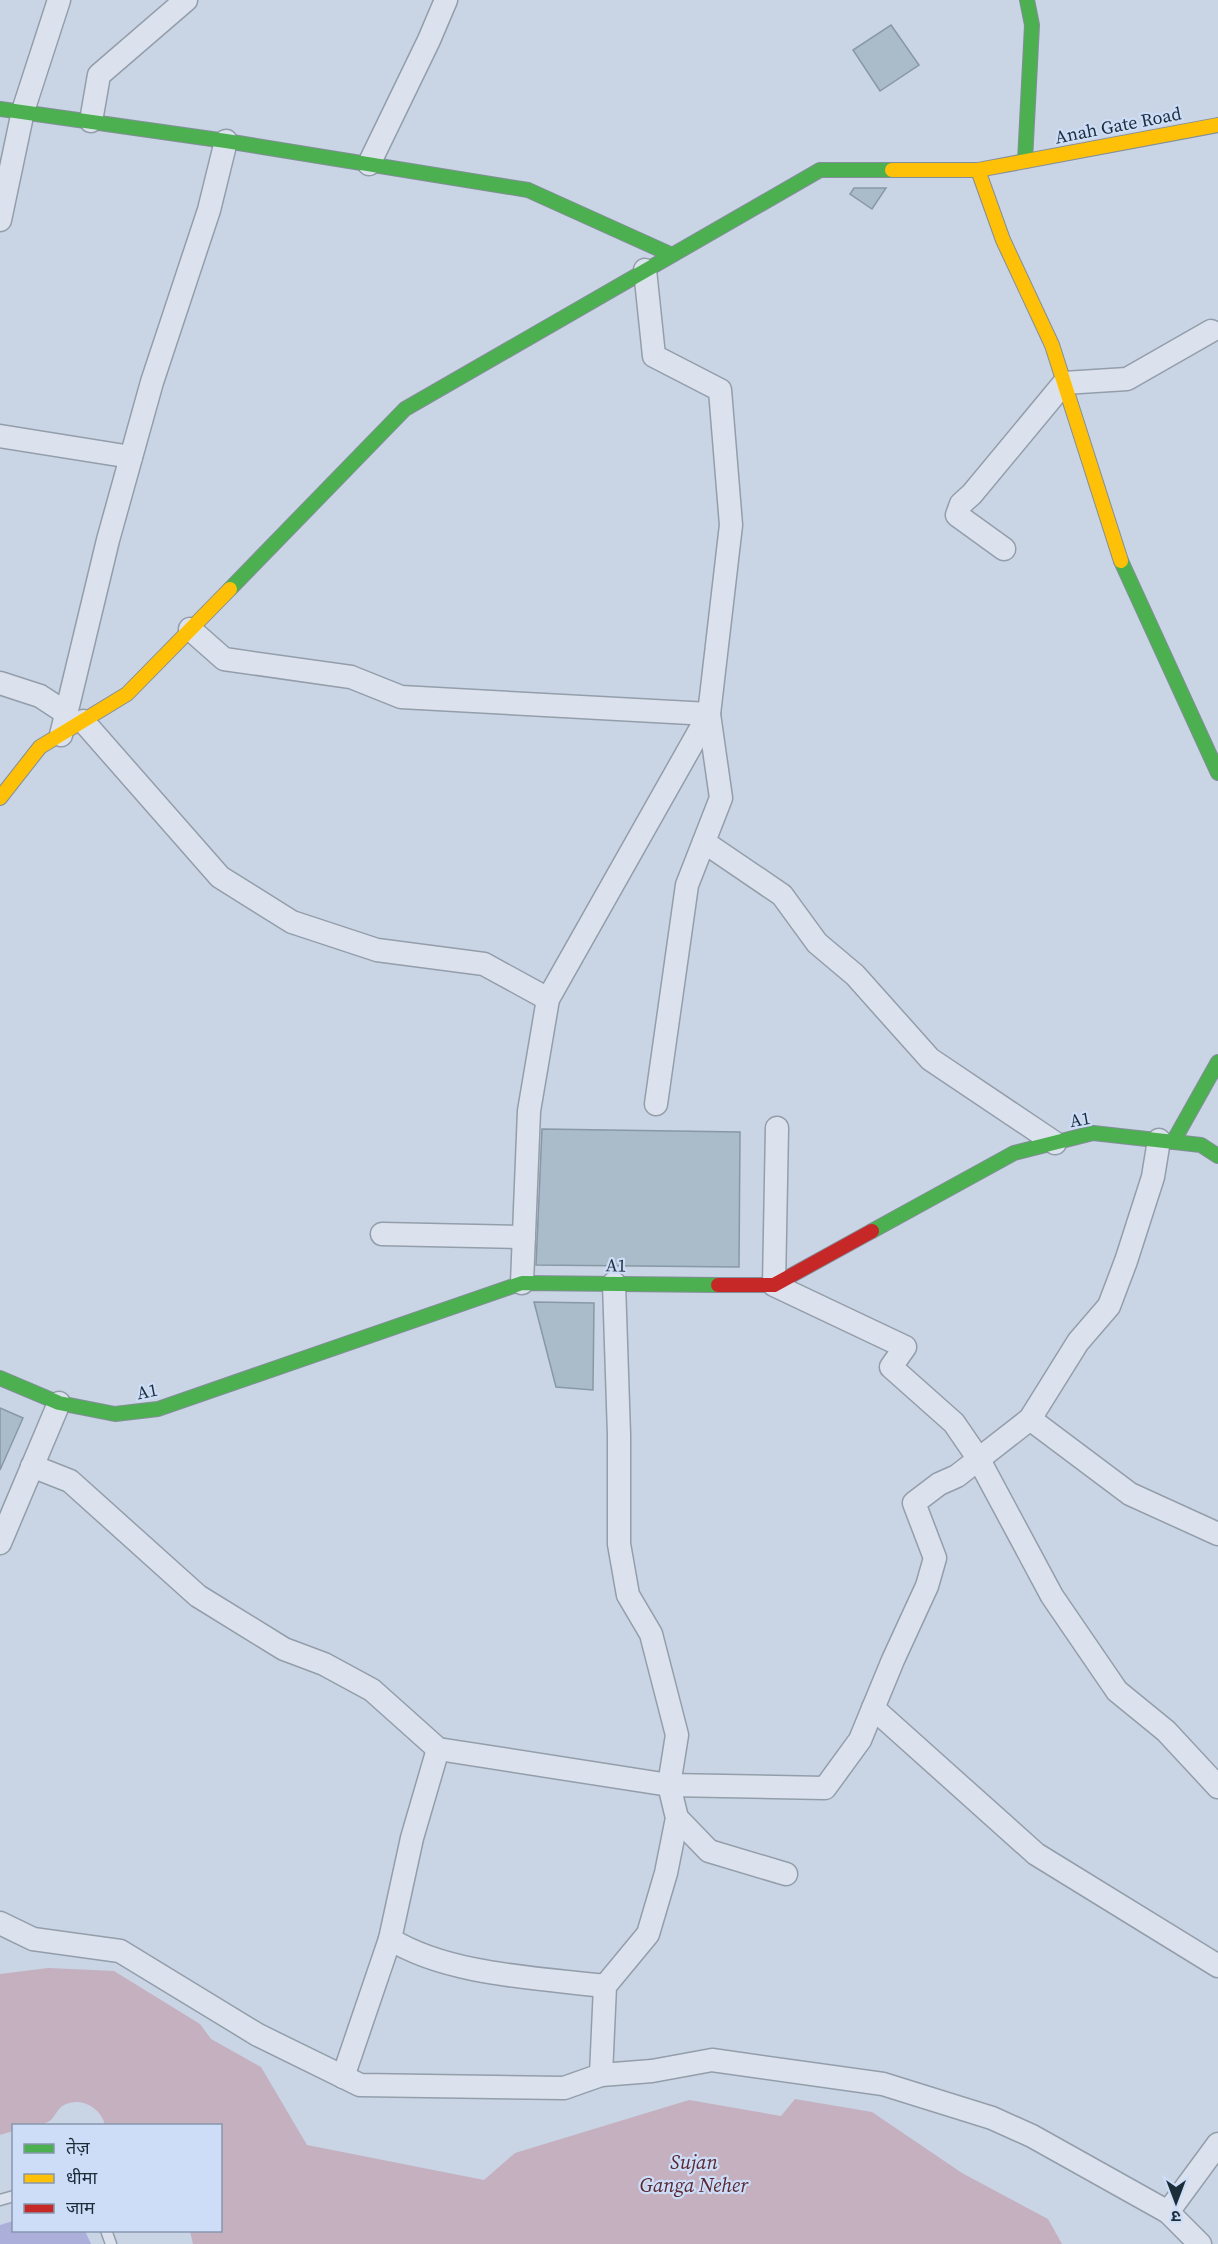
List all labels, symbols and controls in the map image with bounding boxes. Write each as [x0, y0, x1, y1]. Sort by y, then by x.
street label: Anah Gate Road [1053, 100, 1183, 150]
street label: A1 [1068, 1105, 1092, 1133]
street label: A1 [605, 1252, 627, 1278]
street label: A1 [134, 1377, 160, 1405]
legend [12, 2124, 222, 2232]
text: तेज़ [66, 2135, 90, 2160]
water label: Sujan Ganga Neher [640, 2148, 749, 2199]
text: धीमा [66, 2165, 97, 2190]
north arrow [1146, 2172, 1206, 2232]
text: जाम [66, 2195, 96, 2220]
text: उ [1171, 2206, 1181, 2228]

